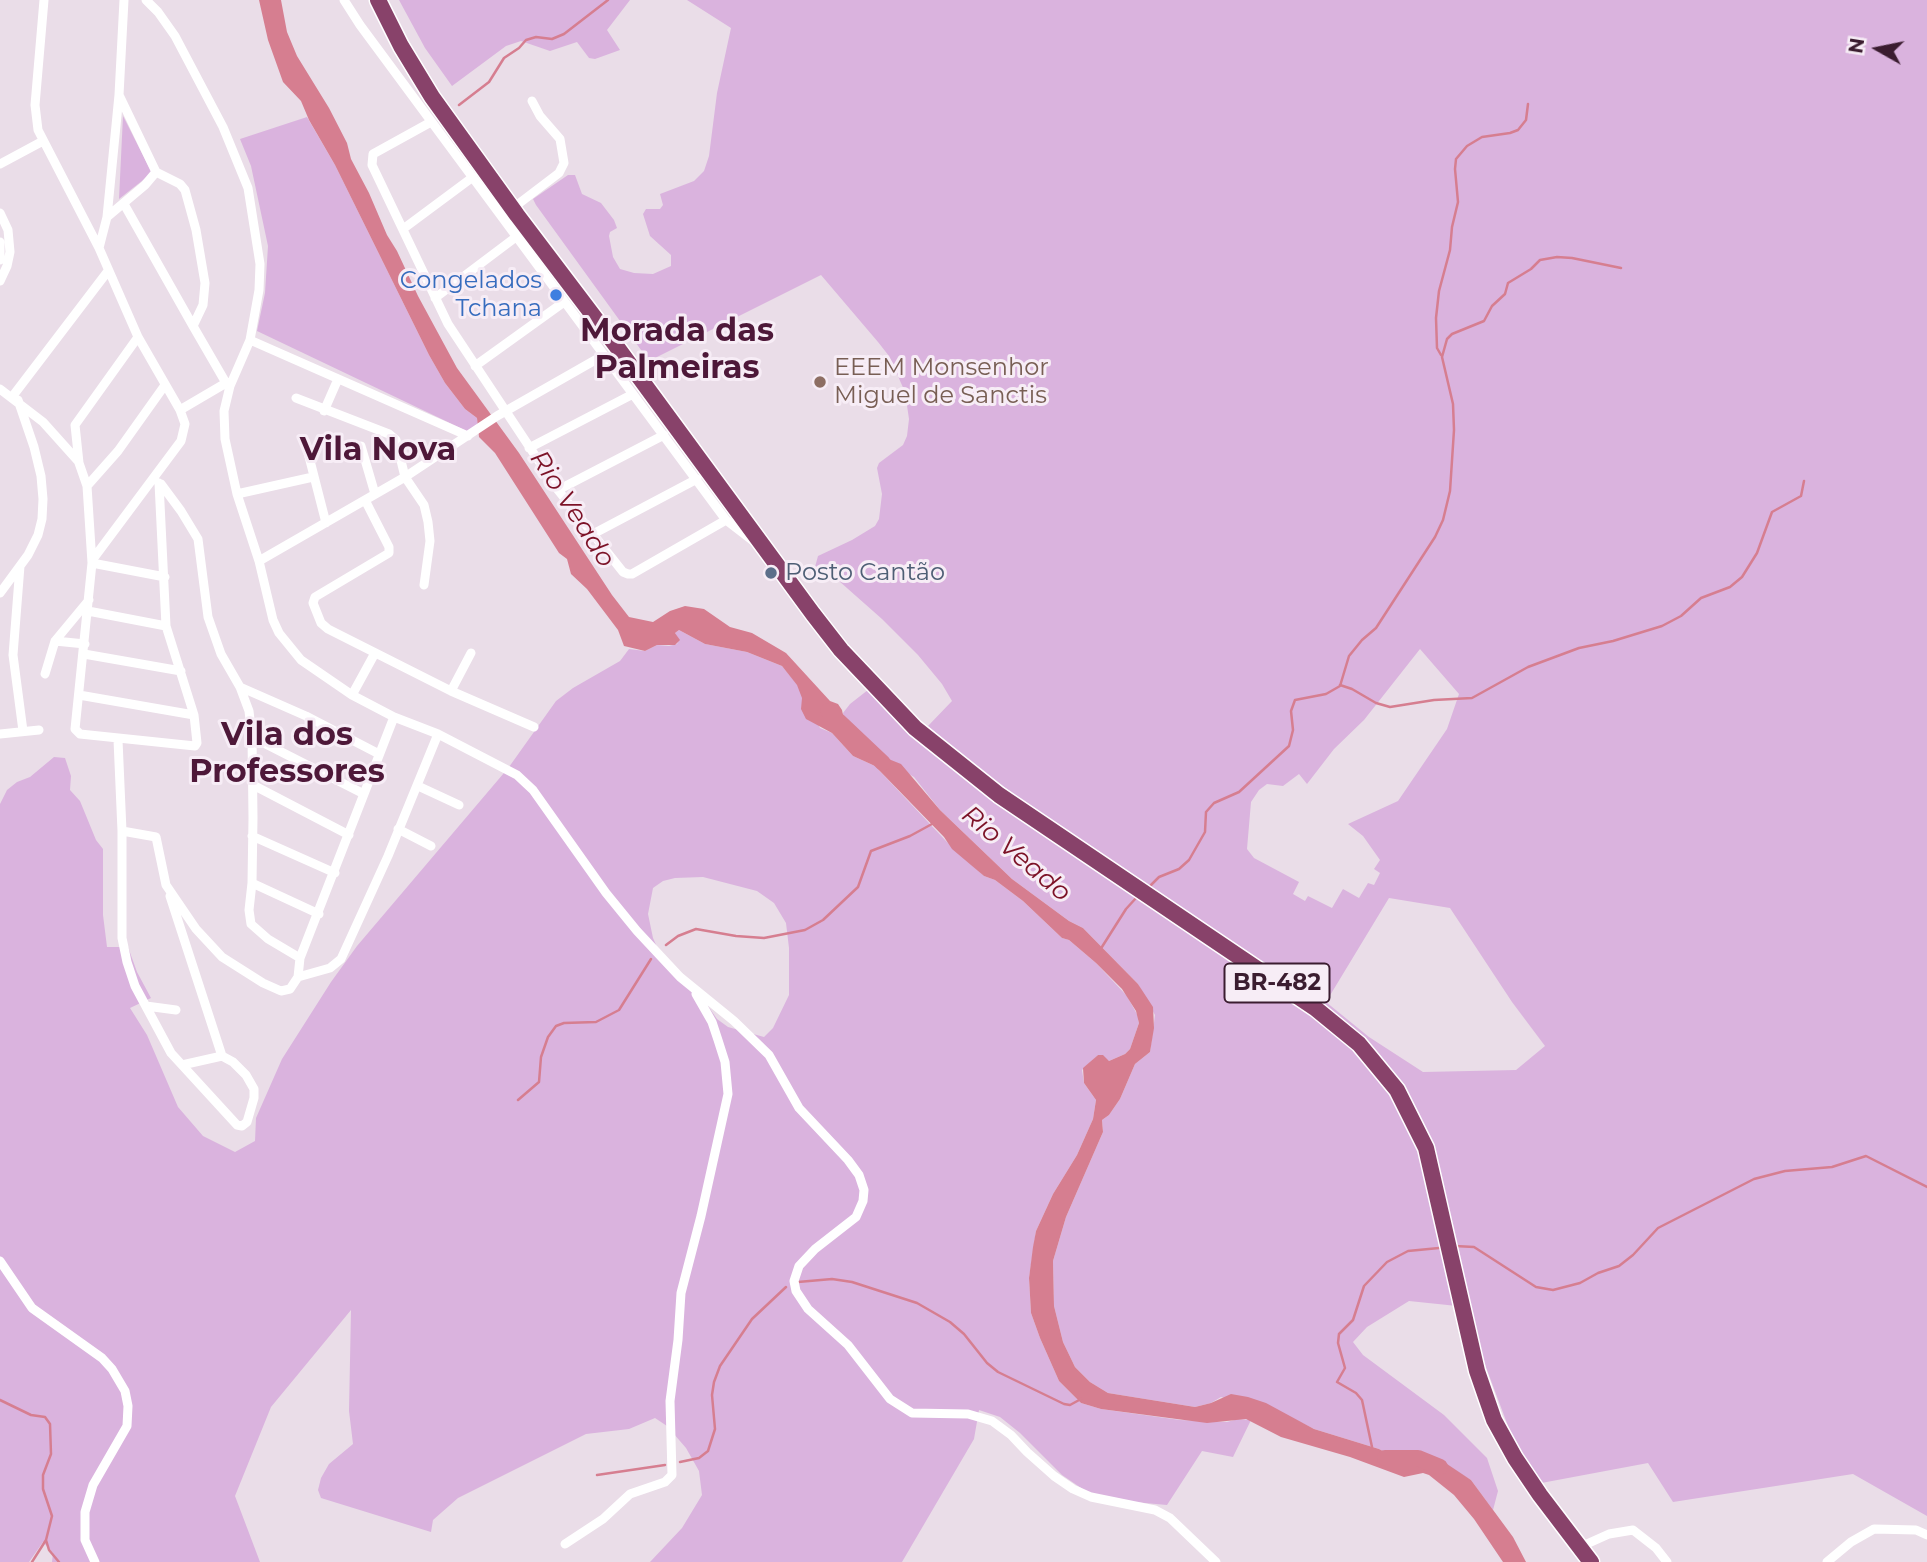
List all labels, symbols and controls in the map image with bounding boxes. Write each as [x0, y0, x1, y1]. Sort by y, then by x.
north arrow [1843, 14, 1913, 84]
text: N [1844, 36, 1869, 55]
place label: Congelados Tchana [400, 267, 542, 323]
marker: Congelados Tchana [548, 287, 564, 303]
district label: Morada das Palmeiras [580, 313, 774, 388]
place label: EEEM Monsenhor Miguel de Sanctis [834, 354, 1049, 410]
marker: EEEM Monsenhor Miguel de Sanctis [812, 374, 828, 390]
district label: Vila Nova [300, 432, 456, 470]
water label: Rio Veado [523, 445, 621, 573]
place label: Posto Cantão [785, 559, 945, 587]
marker: Posto Cantão [763, 565, 779, 581]
district label: Vila dos Professores [189, 717, 385, 792]
water label: Rio Veado [955, 799, 1077, 909]
road number: BR-482 [1224, 964, 1330, 1002]

